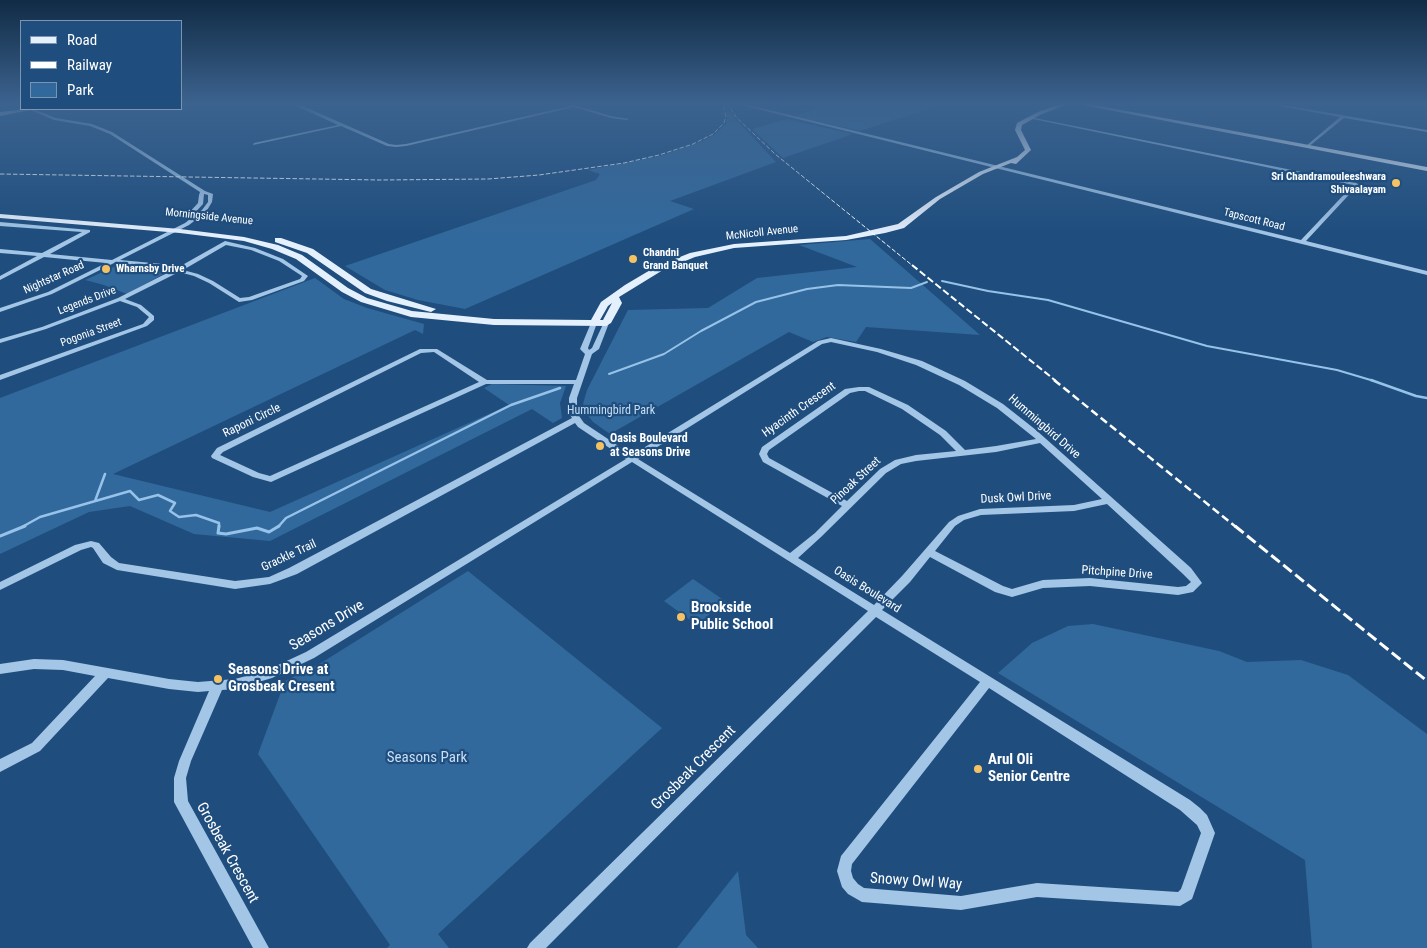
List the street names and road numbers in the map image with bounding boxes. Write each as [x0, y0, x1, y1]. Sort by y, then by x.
street label: Morningside Avenue [164, 206, 254, 228]
street label: Tapscott Road [1222, 206, 1286, 234]
street label: McNicoll Avenue [725, 223, 799, 243]
street label: Nightstar Road [22, 259, 86, 297]
street label: Legends Drive [56, 284, 118, 318]
street label: Pogonia Street [59, 316, 123, 350]
street label: Hyacinth Crescent [760, 379, 838, 441]
street label: Hummingbird Drive [1005, 392, 1083, 462]
street label: Raponi Circle [221, 401, 283, 441]
street label: Pinoak Street [828, 454, 884, 508]
street label: Dusk Owl Drive [980, 489, 1052, 507]
street label: Grackle Trail [259, 537, 319, 575]
street label: Pitchpine Drive [1081, 563, 1153, 583]
street label: Oasis Boulevard [831, 564, 903, 616]
street label: Seasons Drive [286, 597, 368, 655]
street label: Grosbeak Crescent [648, 722, 740, 814]
street label: Grosbeak Crescent [192, 800, 262, 906]
street label: Snowy Owl Way [869, 870, 963, 894]

